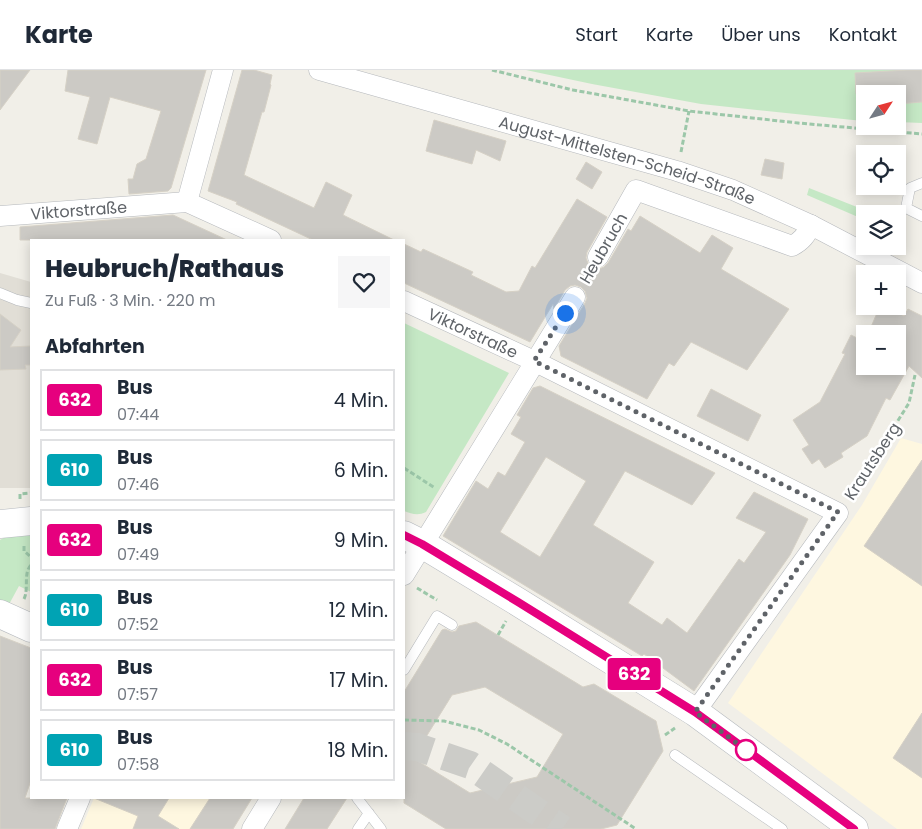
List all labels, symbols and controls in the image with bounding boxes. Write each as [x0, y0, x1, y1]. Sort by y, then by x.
text: Karte [25, 18, 93, 51]
text: Start [575, 22, 618, 47]
text: Karte [646, 22, 693, 47]
text: Über uns [721, 22, 801, 47]
text: Kontakt [829, 22, 897, 47]
north arrow [856, 85, 906, 135]
map controls [856, 85, 906, 375]
street label: August-Mittelsten-Scheid-Straße [496, 110, 759, 211]
button: locate [856, 145, 906, 195]
street label: Viktorstraße [30, 196, 128, 226]
button: layers [856, 205, 906, 255]
street label: Heubruch [574, 209, 633, 288]
text: Heubruch/Rathaus [45, 252, 284, 285]
button: heart [338, 256, 390, 308]
button: + [856, 265, 906, 315]
text: Zu Fuß · 3 Min. · 220 m [45, 289, 215, 312]
your location [553, 301, 578, 326]
street label: Viktorstraße [424, 303, 522, 364]
button: − [856, 325, 906, 375]
text: Abfahrten [45, 333, 145, 360]
text: Bus [117, 374, 153, 401]
text: 632 [58, 387, 91, 412]
text: 4 Min. [334, 387, 388, 414]
text: 07:44 [117, 403, 159, 426]
street label: Krautsberg [839, 418, 906, 505]
text: Bus [117, 444, 153, 471]
text: 610 [60, 457, 89, 482]
text: 6 Min. [334, 457, 388, 484]
text: 07:46 [117, 473, 159, 496]
text: Bus [117, 514, 153, 541]
text: 632 [58, 527, 91, 552]
text: 9 Min. [334, 527, 388, 554]
text: 07:49 [117, 543, 159, 566]
text: Bus [117, 584, 153, 611]
text: 610 [60, 597, 89, 622]
text: 12 Min. [329, 597, 388, 624]
text: 07:52 [117, 613, 158, 636]
text: Bus [117, 654, 153, 681]
line badge: 632 [605, 658, 663, 690]
text: 632 [618, 661, 650, 686]
text: 632 [58, 667, 91, 692]
text: 17 Min. [329, 667, 388, 694]
text: 07:57 [117, 683, 158, 706]
text: Bus [117, 724, 153, 751]
text: 610 [60, 737, 89, 762]
text: 18 Min. [328, 737, 388, 764]
unlabelled marker [735, 739, 757, 761]
text: 07:58 [117, 753, 159, 776]

